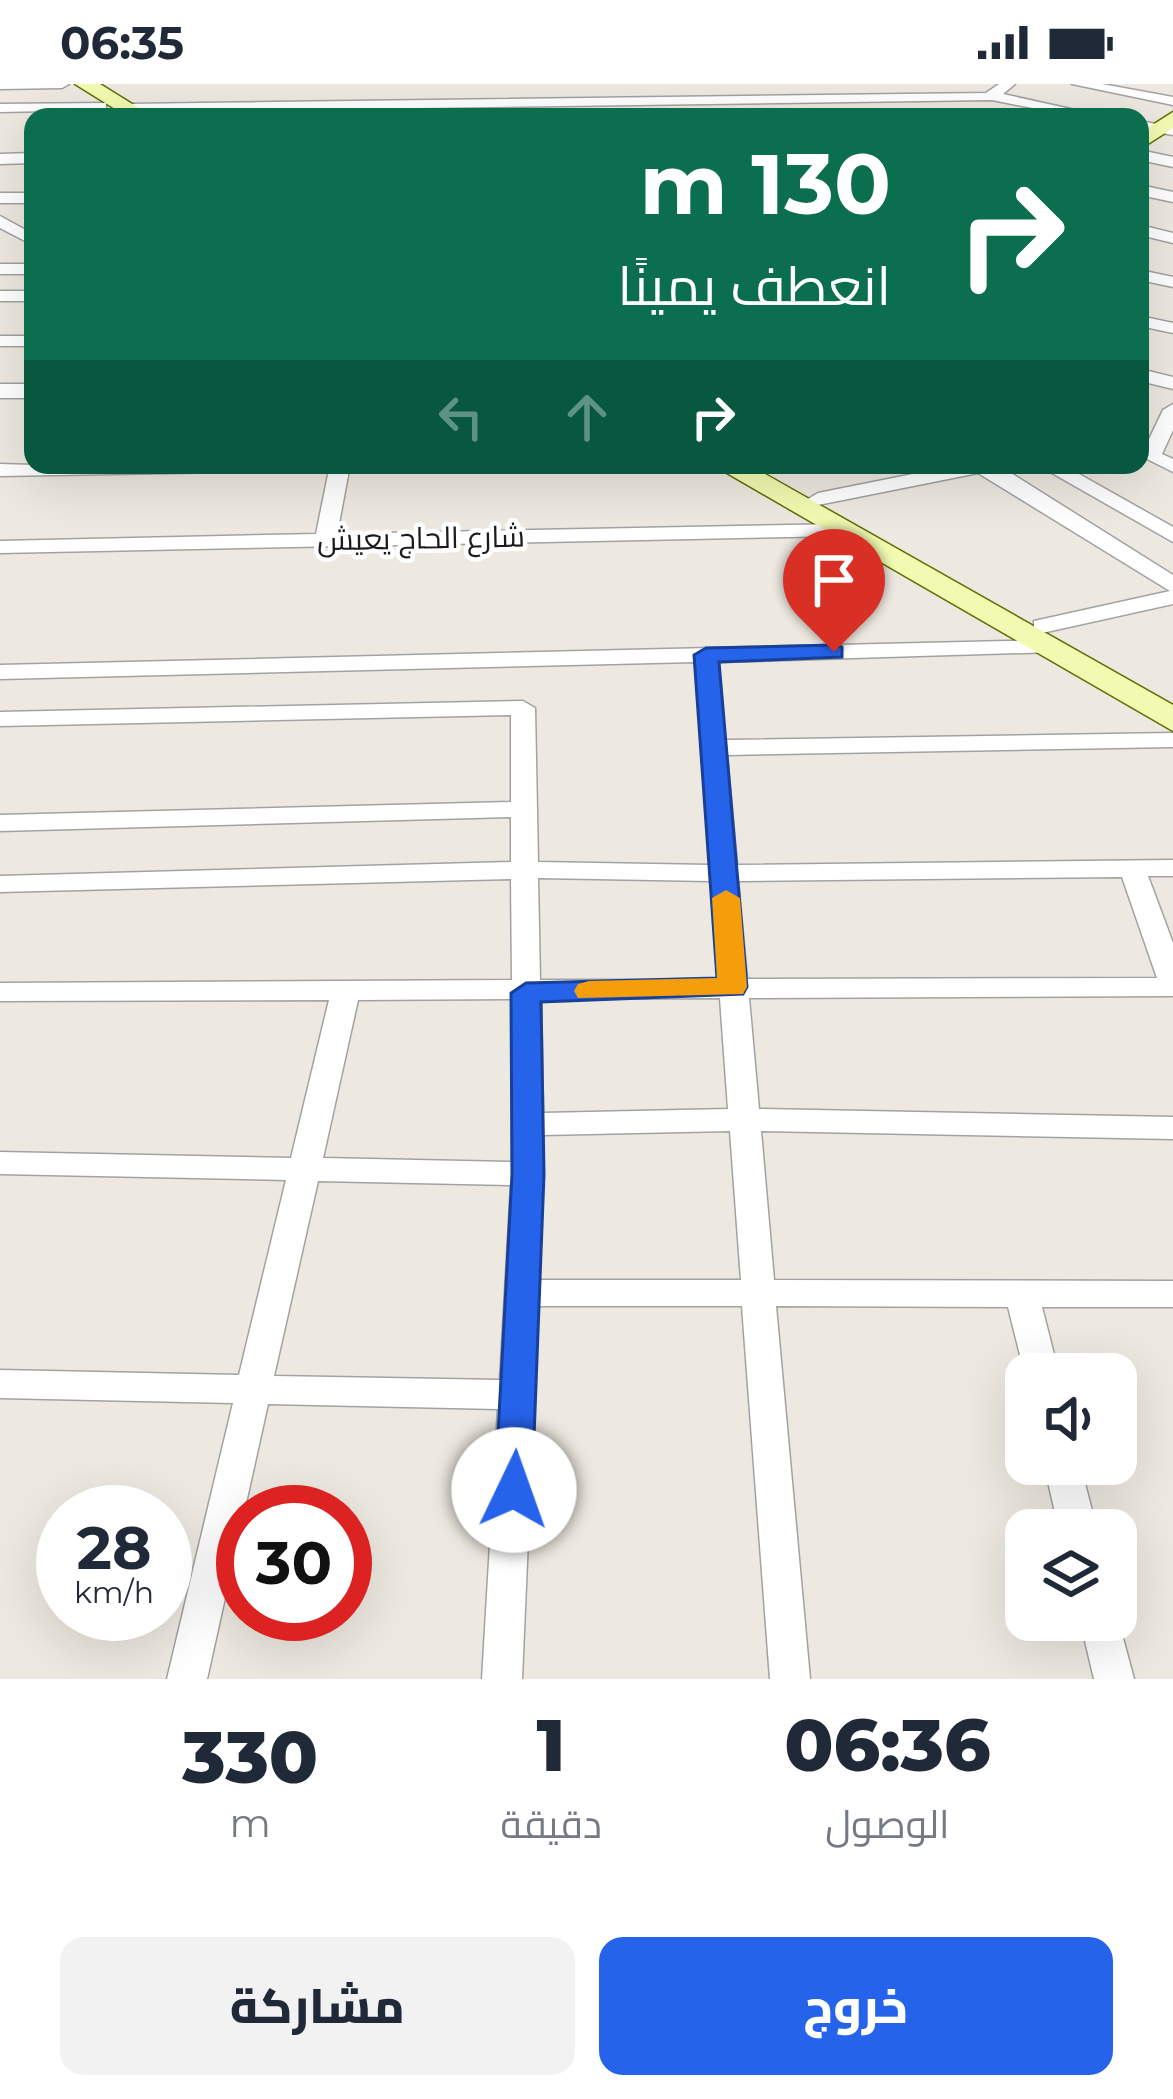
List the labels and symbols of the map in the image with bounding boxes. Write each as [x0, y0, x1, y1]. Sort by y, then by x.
street label: شارع الحاج يعيش [317, 518, 525, 560]
pin [783, 529, 885, 652]
position arrow [451, 1427, 577, 1553]
speed limit sign: 30 [216, 1485, 372, 1641]

